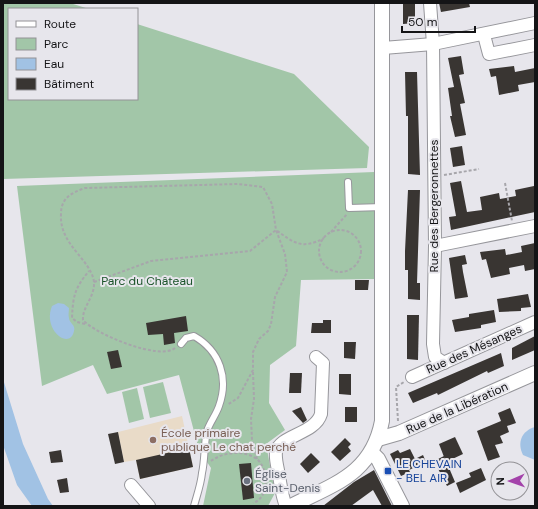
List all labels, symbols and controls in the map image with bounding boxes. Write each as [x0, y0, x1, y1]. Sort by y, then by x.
legend [8, 8, 138, 100]
scale bar [402, 8, 475, 34]
text: 50 m [408, 14, 437, 30]
text: Route [44, 16, 76, 32]
text: Parc [44, 36, 68, 52]
text: Eau [44, 56, 64, 72]
text: Bâtiment [44, 76, 95, 92]
street label: Rue des Bergeronnettes [426, 140, 442, 273]
park label: Parc du Château [101, 273, 193, 289]
street label: Rue des Mésanges [424, 321, 524, 377]
street label: Rue de la Libération [404, 378, 511, 438]
place label: École primaire publique Le chat perché [161, 425, 296, 455]
marker: École primaire publique Le chat perché [148, 435, 158, 445]
place label: LE CHEVAIN - BEL AIR [396, 456, 462, 486]
north arrow [490, 461, 530, 501]
place label: Église Saint-Denis [255, 466, 320, 496]
marker: LE CHEVAIN - BEL AIR [383, 466, 393, 476]
marker: Église Saint-Denis [242, 476, 252, 486]
text: N [493, 477, 507, 486]

